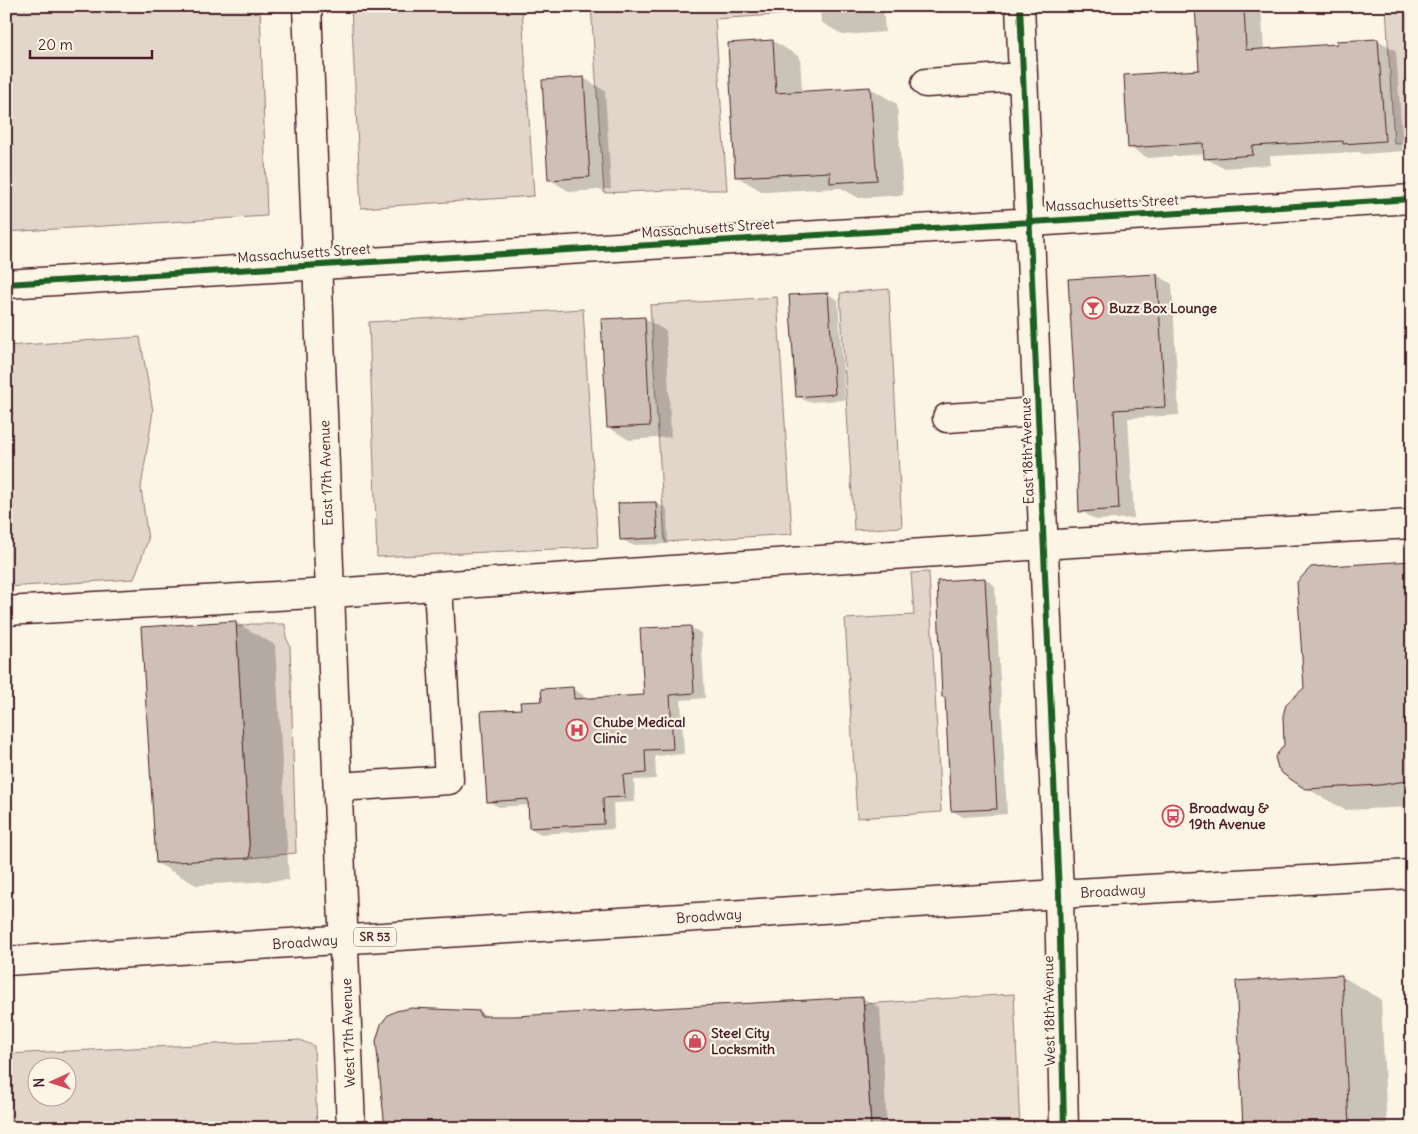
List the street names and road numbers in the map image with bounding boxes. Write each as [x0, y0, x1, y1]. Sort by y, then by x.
street label: Massachusetts Street [1045, 191, 1179, 215]
street label: Massachusetts Street [641, 214, 776, 242]
street label: Massachusetts Street [237, 239, 372, 267]
street label: East 18th Avenue [1016, 397, 1038, 505]
street label: East 17th Avenue [315, 420, 337, 526]
street label: Broadway [1080, 880, 1146, 902]
street label: Broadway [676, 905, 742, 927]
road number: SR 53 [354, 928, 396, 946]
street label: Broadway [272, 931, 338, 953]
street label: West 18th Avenue [1039, 955, 1059, 1067]
street label: West 17th Avenue [337, 978, 359, 1088]

